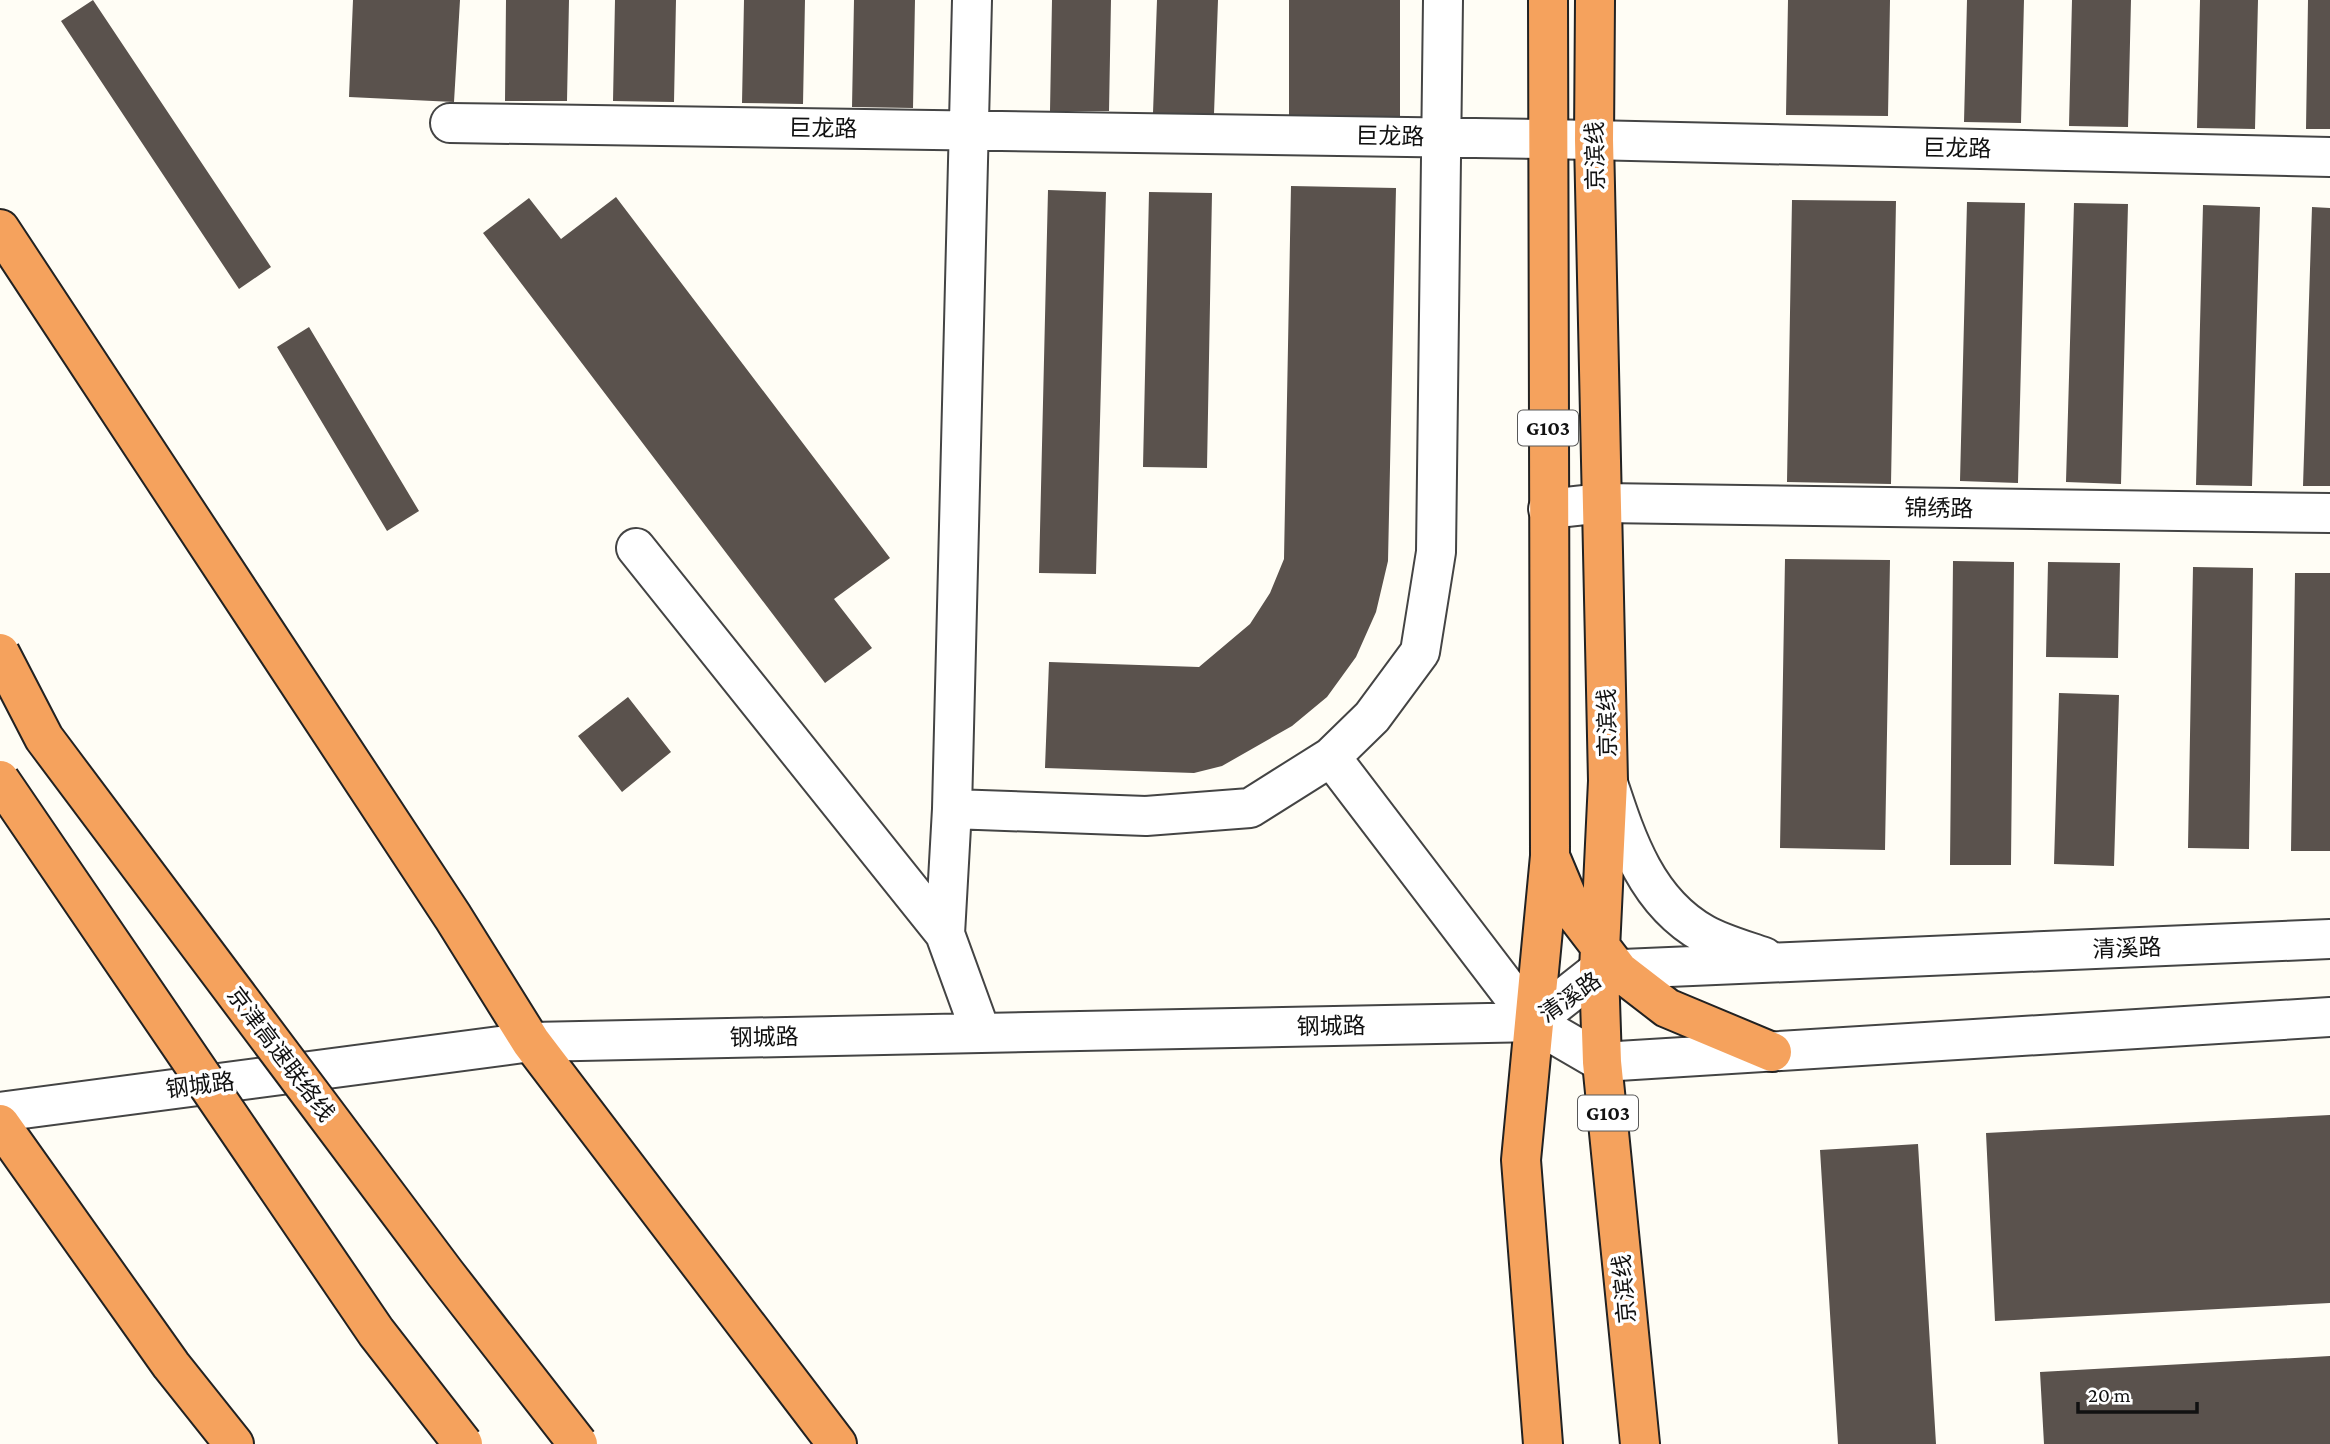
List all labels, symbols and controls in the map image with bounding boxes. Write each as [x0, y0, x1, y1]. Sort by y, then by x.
street label: 巨龙路 [788, 114, 858, 142]
street label: 京滨线 [1581, 121, 1609, 191]
street label: 巨龙路 [1355, 122, 1425, 150]
street label: 巨龙路 [1922, 134, 1992, 162]
road number: G103 [1518, 410, 1578, 446]
street label: 锦绣路 [1904, 494, 1974, 522]
street label: 京滨线 [1593, 688, 1621, 758]
street label: 清溪路 [2092, 934, 2162, 962]
street label: 清溪路 [1534, 967, 1606, 1027]
street label: 京津高速联络线 [222, 982, 340, 1126]
street label: 钢城路 [1296, 1012, 1366, 1040]
street label: 钢城路 [729, 1023, 799, 1051]
street label: 钢城路 [164, 1068, 236, 1102]
road number: G103 [1578, 1096, 1638, 1130]
street label: 京滨线 [1608, 1253, 1640, 1325]
scale bar [2078, 1370, 2197, 1414]
text: 20 m [2088, 1383, 2131, 1407]

